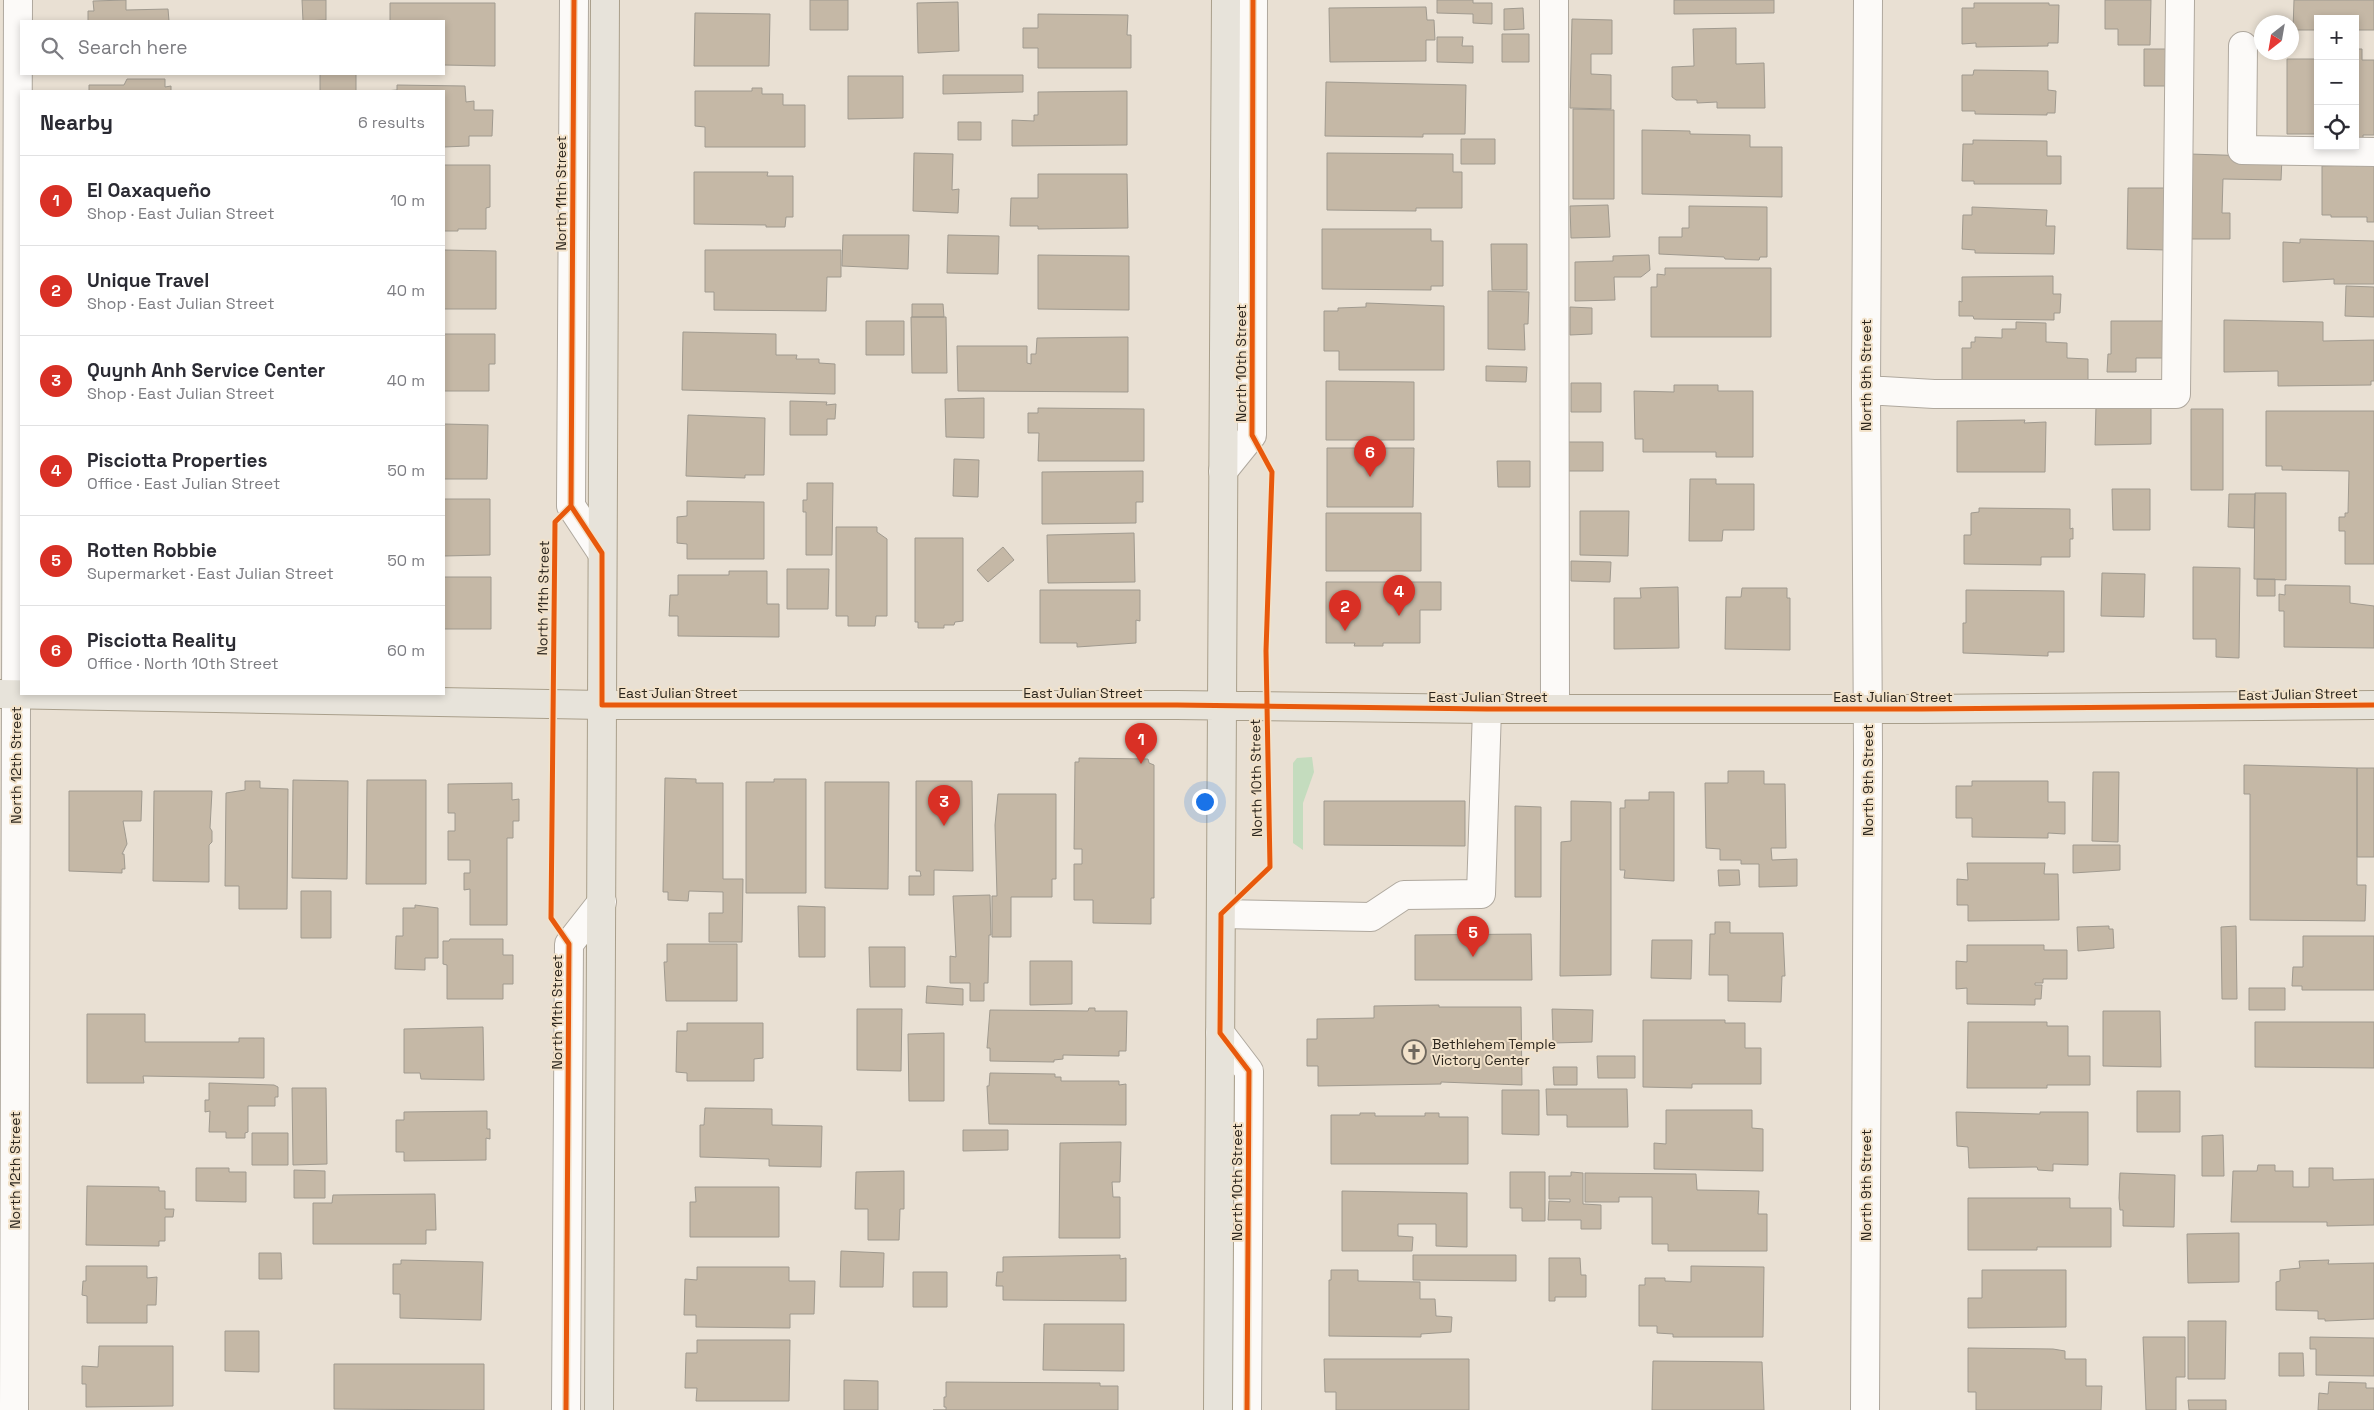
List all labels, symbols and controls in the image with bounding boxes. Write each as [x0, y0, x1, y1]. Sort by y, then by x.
north arrow [2254, 15, 2299, 60]
map controls [2314, 15, 2359, 150]
button: + [2314, 15, 2359, 60]
search box [20, 20, 445, 75]
icon: search [38, 34, 66, 62]
text: Search here [78, 35, 188, 60]
button: − [2314, 60, 2359, 105]
button: locate [2314, 105, 2359, 150]
text: Nearby [40, 109, 113, 136]
text: 6 results [358, 112, 425, 133]
street label: North 11th Street [552, 136, 570, 250]
text: El Oaxaqueño [87, 178, 211, 203]
text: 1 [52, 190, 60, 211]
text: 10 m [390, 190, 425, 211]
text: Shop · East Julian Street [87, 203, 275, 224]
text: Unique Travel [87, 268, 209, 293]
text: 2 [51, 280, 61, 301]
text: 40 m [387, 280, 425, 301]
text: Shop · East Julian Street [87, 293, 275, 314]
street label: North 10th Street [1232, 304, 1250, 422]
street label: North 9th Street [1857, 319, 1875, 431]
text: Quynh Anh Service Center [87, 358, 325, 383]
text: 3 [51, 370, 61, 391]
text: 40 m [387, 370, 425, 391]
text: Shop · East Julian Street [87, 383, 275, 404]
pin: 6 [1354, 436, 1386, 477]
text: Pisciotta Properties [87, 448, 268, 473]
text: 4 [51, 460, 61, 481]
text: 50 m [387, 460, 425, 481]
text: Office · East Julian Street [87, 473, 280, 494]
text: Rotten Robbie [87, 538, 217, 563]
street label: North 11th Street [533, 540, 553, 656]
text: 5 [51, 550, 61, 571]
text: 50 m [387, 550, 425, 571]
text: Supermarket · East Julian Street [87, 563, 334, 584]
pin: 4 [1383, 575, 1415, 616]
pin: 2 [1329, 590, 1361, 631]
text: Pisciotta Reality [87, 628, 236, 653]
text: 6 [51, 640, 61, 661]
text: 60 m [387, 640, 425, 661]
text: Office · North 10th Street [87, 653, 279, 674]
street label: East Julian Street [618, 684, 738, 702]
street label: East Julian Street [1023, 684, 1143, 702]
street label: East Julian Street [2238, 684, 2358, 704]
street label: East Julian Street [1428, 688, 1548, 706]
street label: East Julian Street [1833, 688, 1953, 706]
street label: North 12th Street [7, 706, 25, 824]
street label: North 10th Street [1246, 719, 1266, 837]
pin: 1 [1125, 723, 1157, 764]
street label: North 9th Street [1859, 724, 1877, 836]
pin: 3 [928, 785, 960, 826]
your location [1192, 789, 1218, 815]
pin: 5 [1457, 916, 1489, 957]
street label: North 11th Street [548, 955, 566, 1069]
place label: Bethlehem Temple Victory Center [1432, 1035, 1556, 1069]
church icon: Bethlehem Temple Victory Center [1401, 1039, 1427, 1065]
street label: North 12th Street [6, 1111, 24, 1229]
street label: North 10th Street [1228, 1123, 1246, 1241]
street label: North 9th Street [1857, 1129, 1875, 1241]

